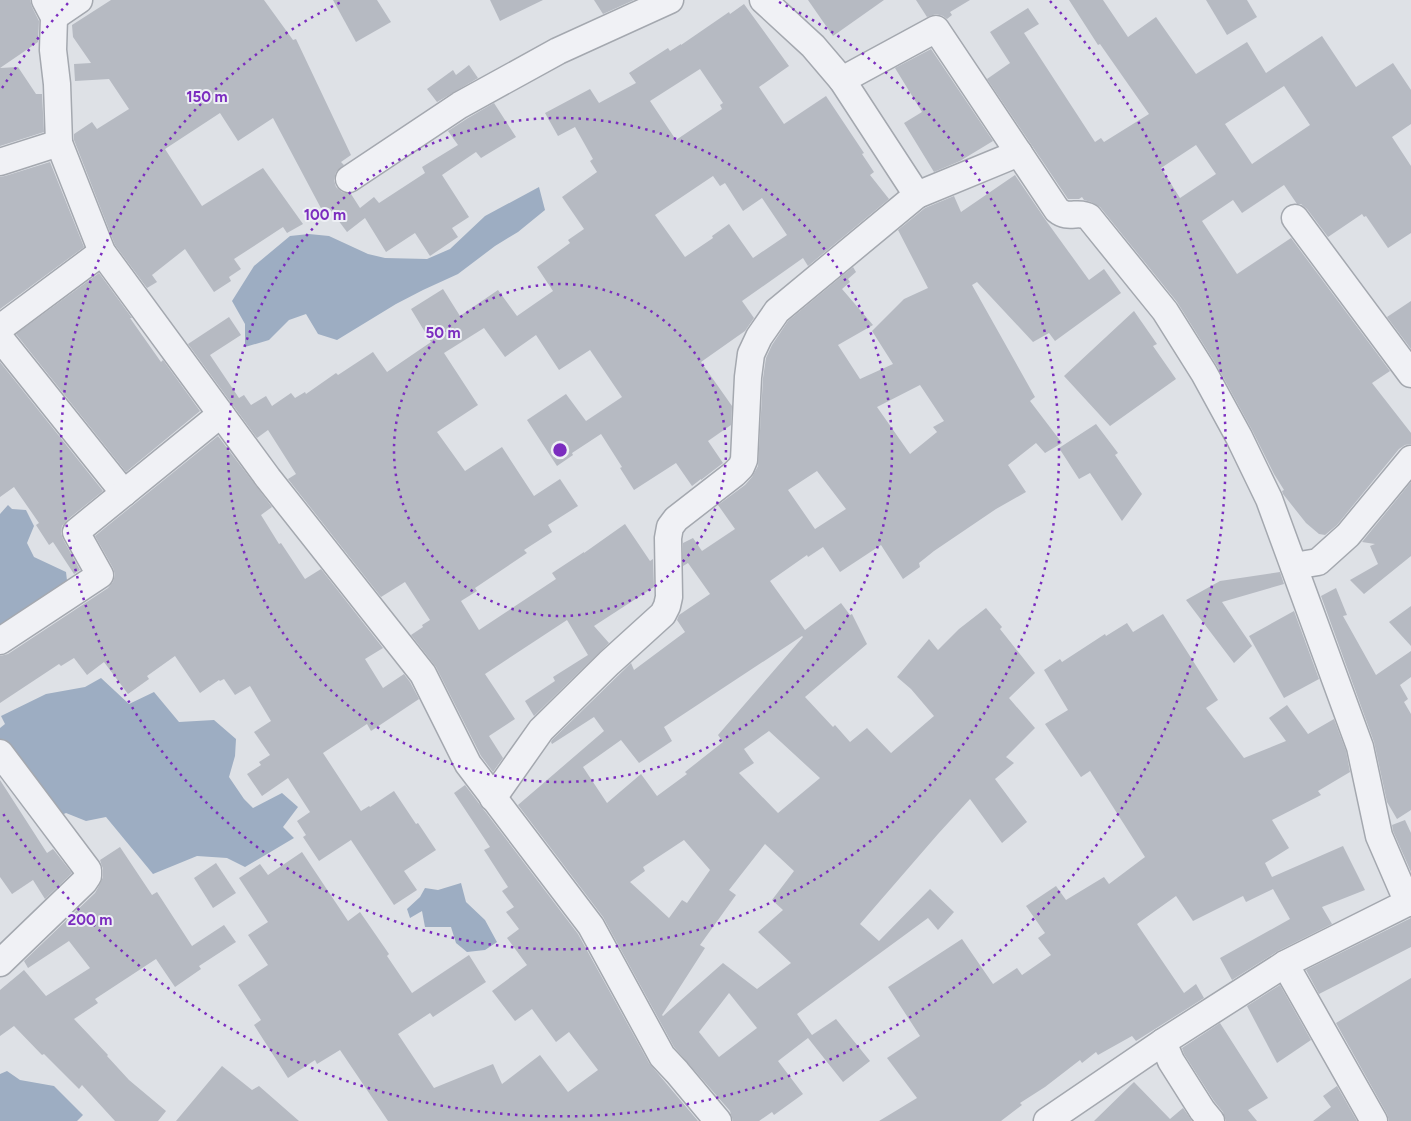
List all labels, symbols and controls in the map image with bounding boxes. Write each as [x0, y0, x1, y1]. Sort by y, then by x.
text: 150 m [186, 88, 228, 106]
text: 100 m [304, 206, 346, 224]
text: 50 m [425, 324, 461, 342]
centre of rings [551, 441, 569, 459]
text: 200 m [68, 911, 112, 929]

